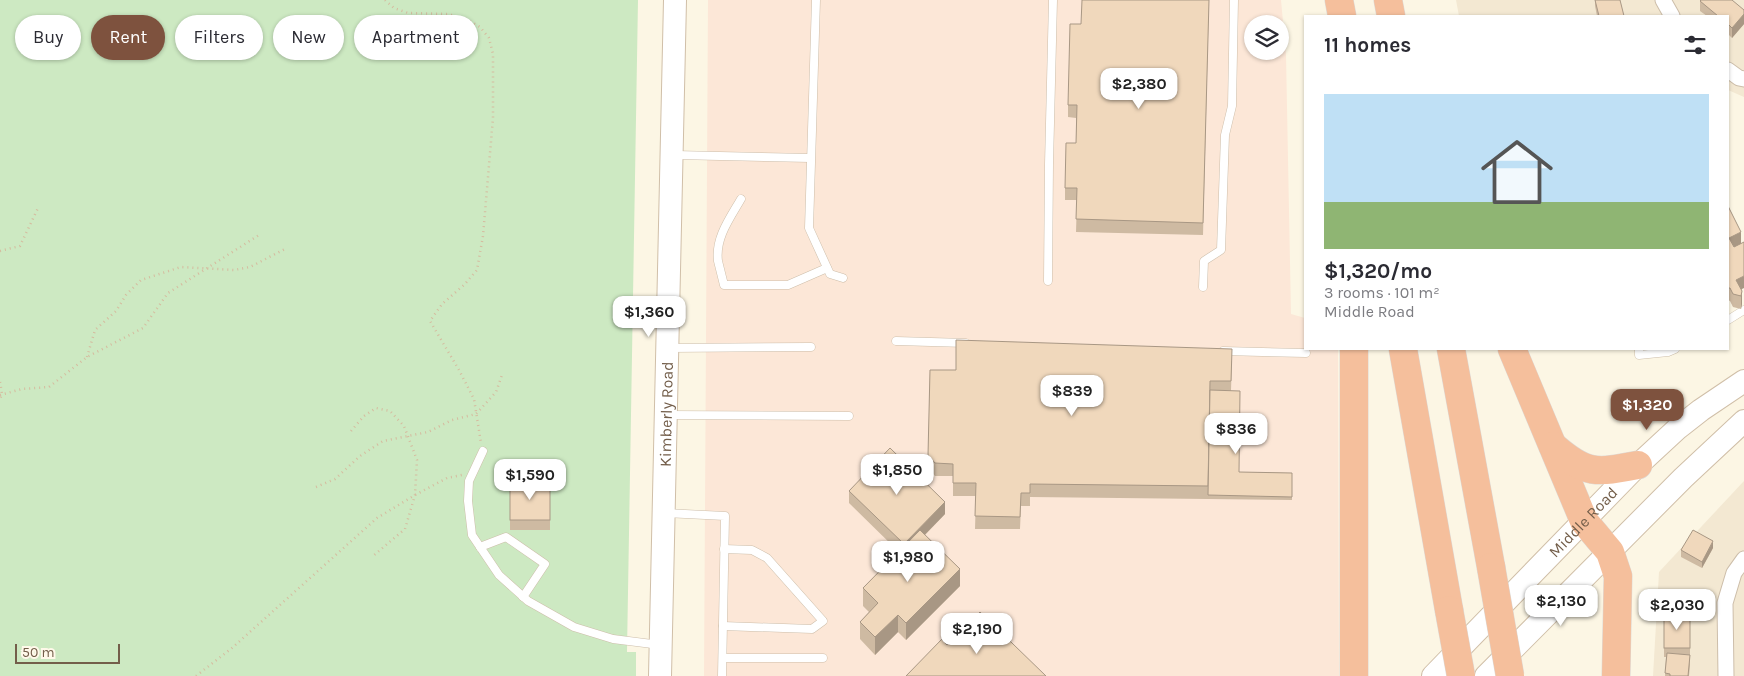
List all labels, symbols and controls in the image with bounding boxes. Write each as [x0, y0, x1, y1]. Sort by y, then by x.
chip: Buy [15, 15, 81, 60]
chip: Rent [91, 15, 165, 60]
chip: Filters [175, 15, 263, 60]
chip: New [273, 15, 344, 60]
chip: Apartment [354, 15, 478, 60]
map controls [1244, 15, 1289, 60]
button: layers [1244, 15, 1289, 60]
icon: filters [1681, 31, 1709, 59]
text: 11 homes [1324, 33, 1411, 57]
pin: $2,380 [1098, 68, 1180, 110]
text: $2,380 [1111, 74, 1167, 93]
icon: home [1472, 127, 1562, 217]
text: $1,320/mo [1324, 259, 1432, 283]
text: 3 rooms · 101 m² [1324, 283, 1440, 302]
pin: $1,360 [608, 296, 690, 338]
text: $1,360 [624, 302, 674, 321]
text: Middle Road [1324, 302, 1415, 321]
street label: Kimberly Road [656, 361, 677, 467]
pin: $839 [1042, 374, 1102, 417]
text: $839 [1051, 381, 1093, 400]
pin: $1,320 [1606, 388, 1688, 431]
text: $1,320 [1622, 395, 1672, 414]
pin: $836 [1206, 412, 1266, 455]
text: $836 [1215, 419, 1257, 438]
pin: $1,850 [856, 454, 938, 496]
pin: $1,590 [489, 458, 571, 501]
text: $1,850 [872, 460, 922, 479]
text: $1,590 [505, 465, 555, 484]
street label: Middle Road [1545, 483, 1622, 561]
pin: $1,980 [867, 540, 949, 583]
text: $1,980 [883, 547, 934, 566]
pin: $2,130 [1520, 584, 1602, 627]
pin: $2,030 [1636, 588, 1718, 631]
text: $2,130 [1536, 591, 1586, 610]
text: $2,030 [1650, 595, 1704, 614]
pin: $2,190 [936, 612, 1018, 655]
text: $2,190 [952, 619, 1002, 638]
scale bar [15, 641, 120, 664]
text: 50 m [22, 644, 55, 661]

